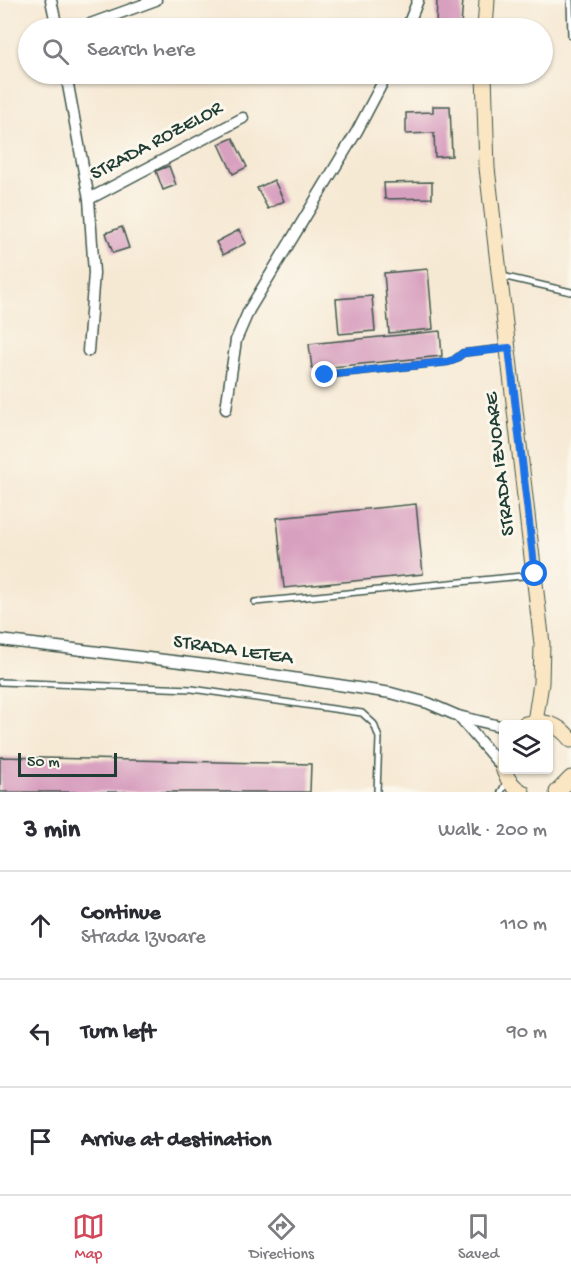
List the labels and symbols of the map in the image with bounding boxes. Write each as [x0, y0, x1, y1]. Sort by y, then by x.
street label: STRADA ROZELOR [87, 97, 228, 187]
route end [311, 361, 337, 387]
street label: STRADA IZVOARE [481, 389, 521, 537]
route start [521, 560, 547, 586]
street label: STRADA LETEA [172, 631, 295, 671]
scale bar [18, 750, 117, 778]

